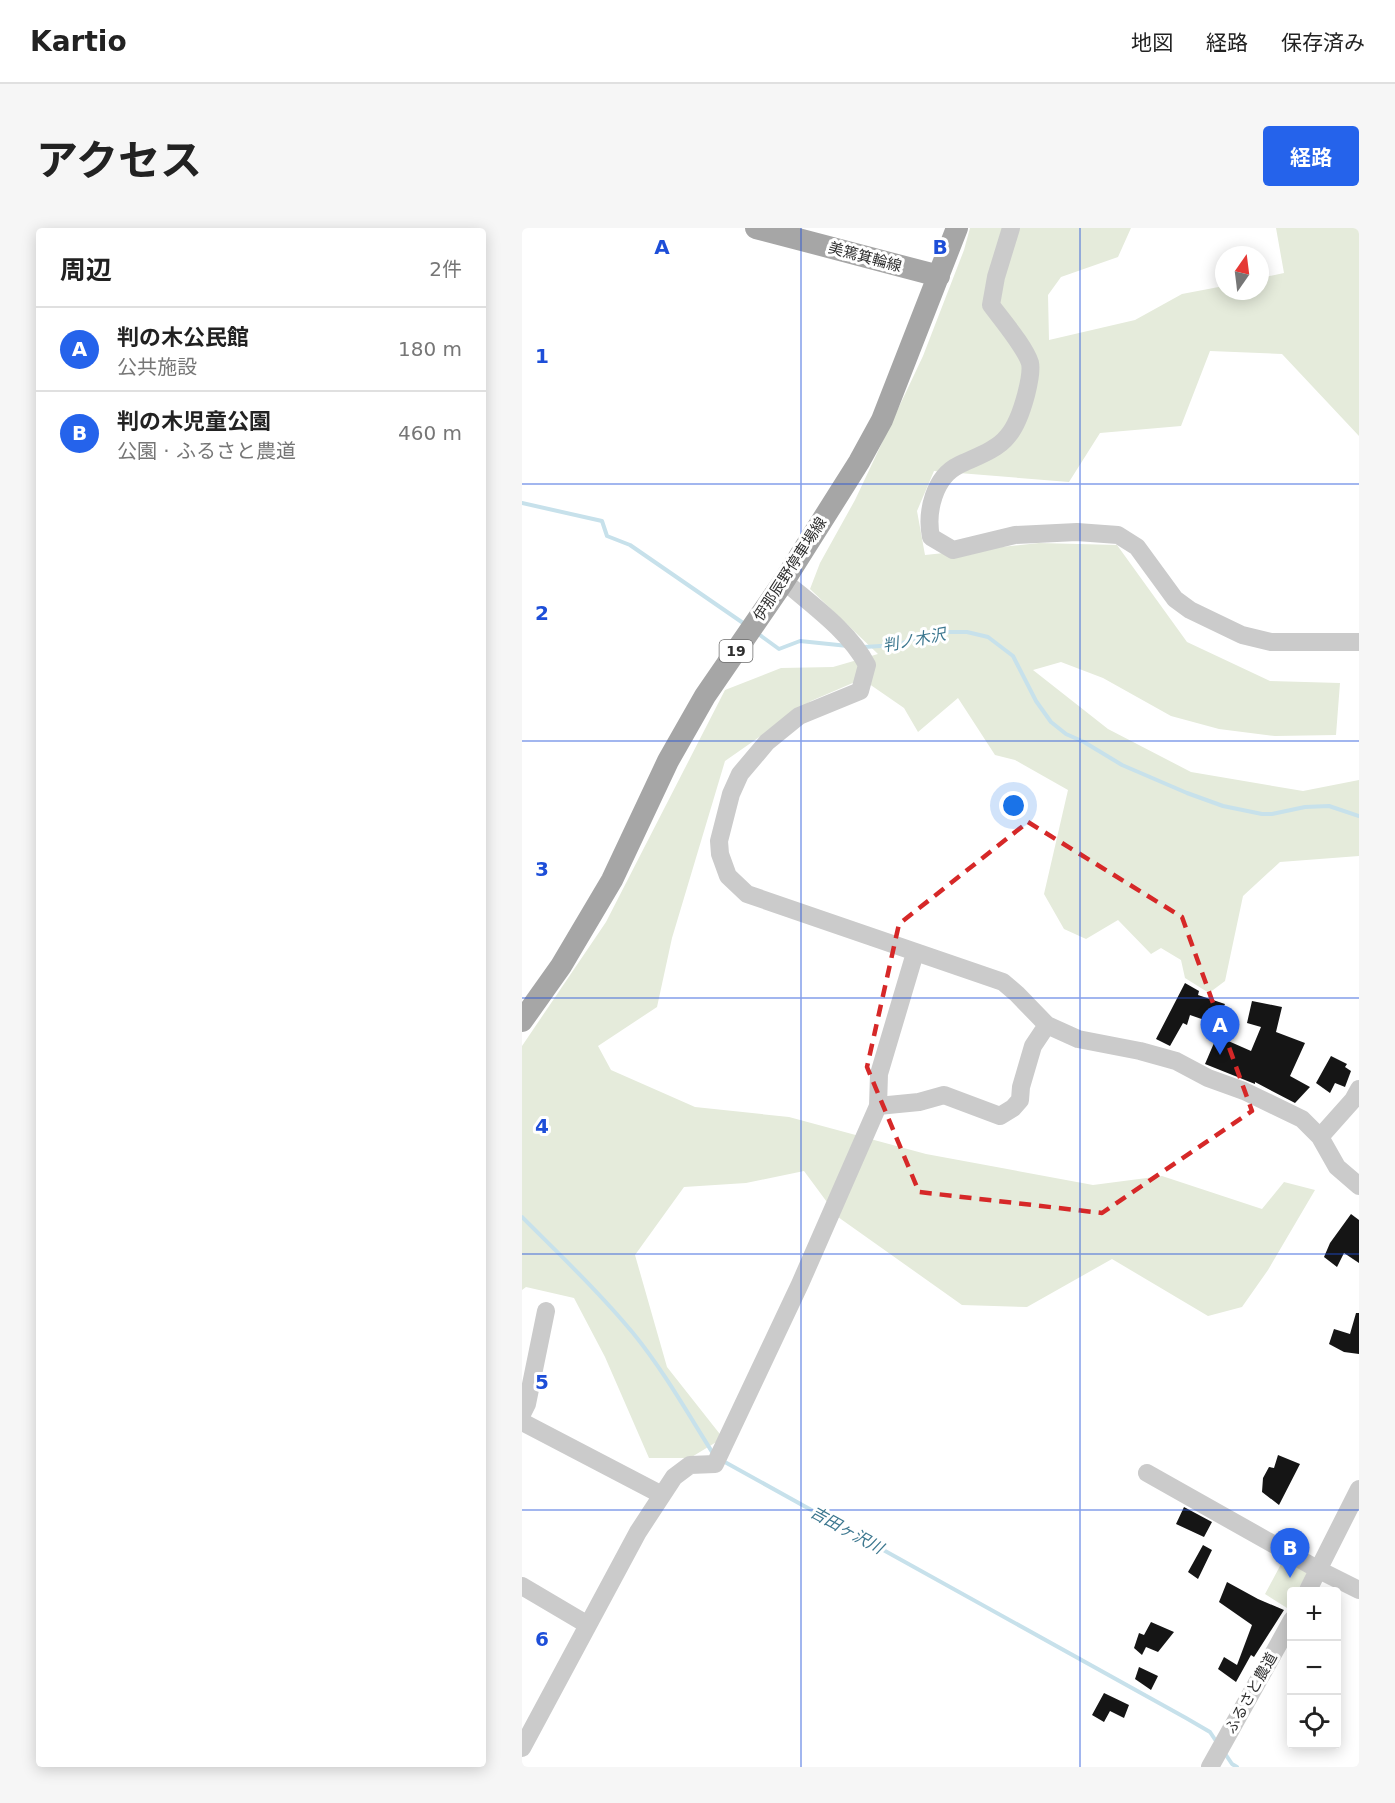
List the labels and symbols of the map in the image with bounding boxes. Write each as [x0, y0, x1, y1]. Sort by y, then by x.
text: A [654, 235, 670, 259]
text: B [932, 235, 948, 259]
street label: 美篶箕輪線 [826, 239, 904, 275]
north arrow [1215, 246, 1269, 300]
text: 1 [535, 344, 549, 368]
street label: 伊那辰野停車場線 [750, 514, 830, 624]
text: 2 [535, 601, 549, 625]
water label: 判ノ木沢 [881, 624, 949, 655]
road number: 19 [720, 640, 752, 662]
your location [999, 791, 1028, 820]
text: 3 [535, 857, 549, 881]
pin: A [1200, 1006, 1240, 1055]
text: 4 [535, 1114, 549, 1138]
text: 5 [535, 1370, 549, 1394]
water label: 吉田ヶ沢川 [807, 1502, 888, 1559]
pin: B [1270, 1528, 1310, 1578]
text: 6 [535, 1627, 549, 1651]
street label: ふるさと農道 [1221, 1649, 1281, 1737]

